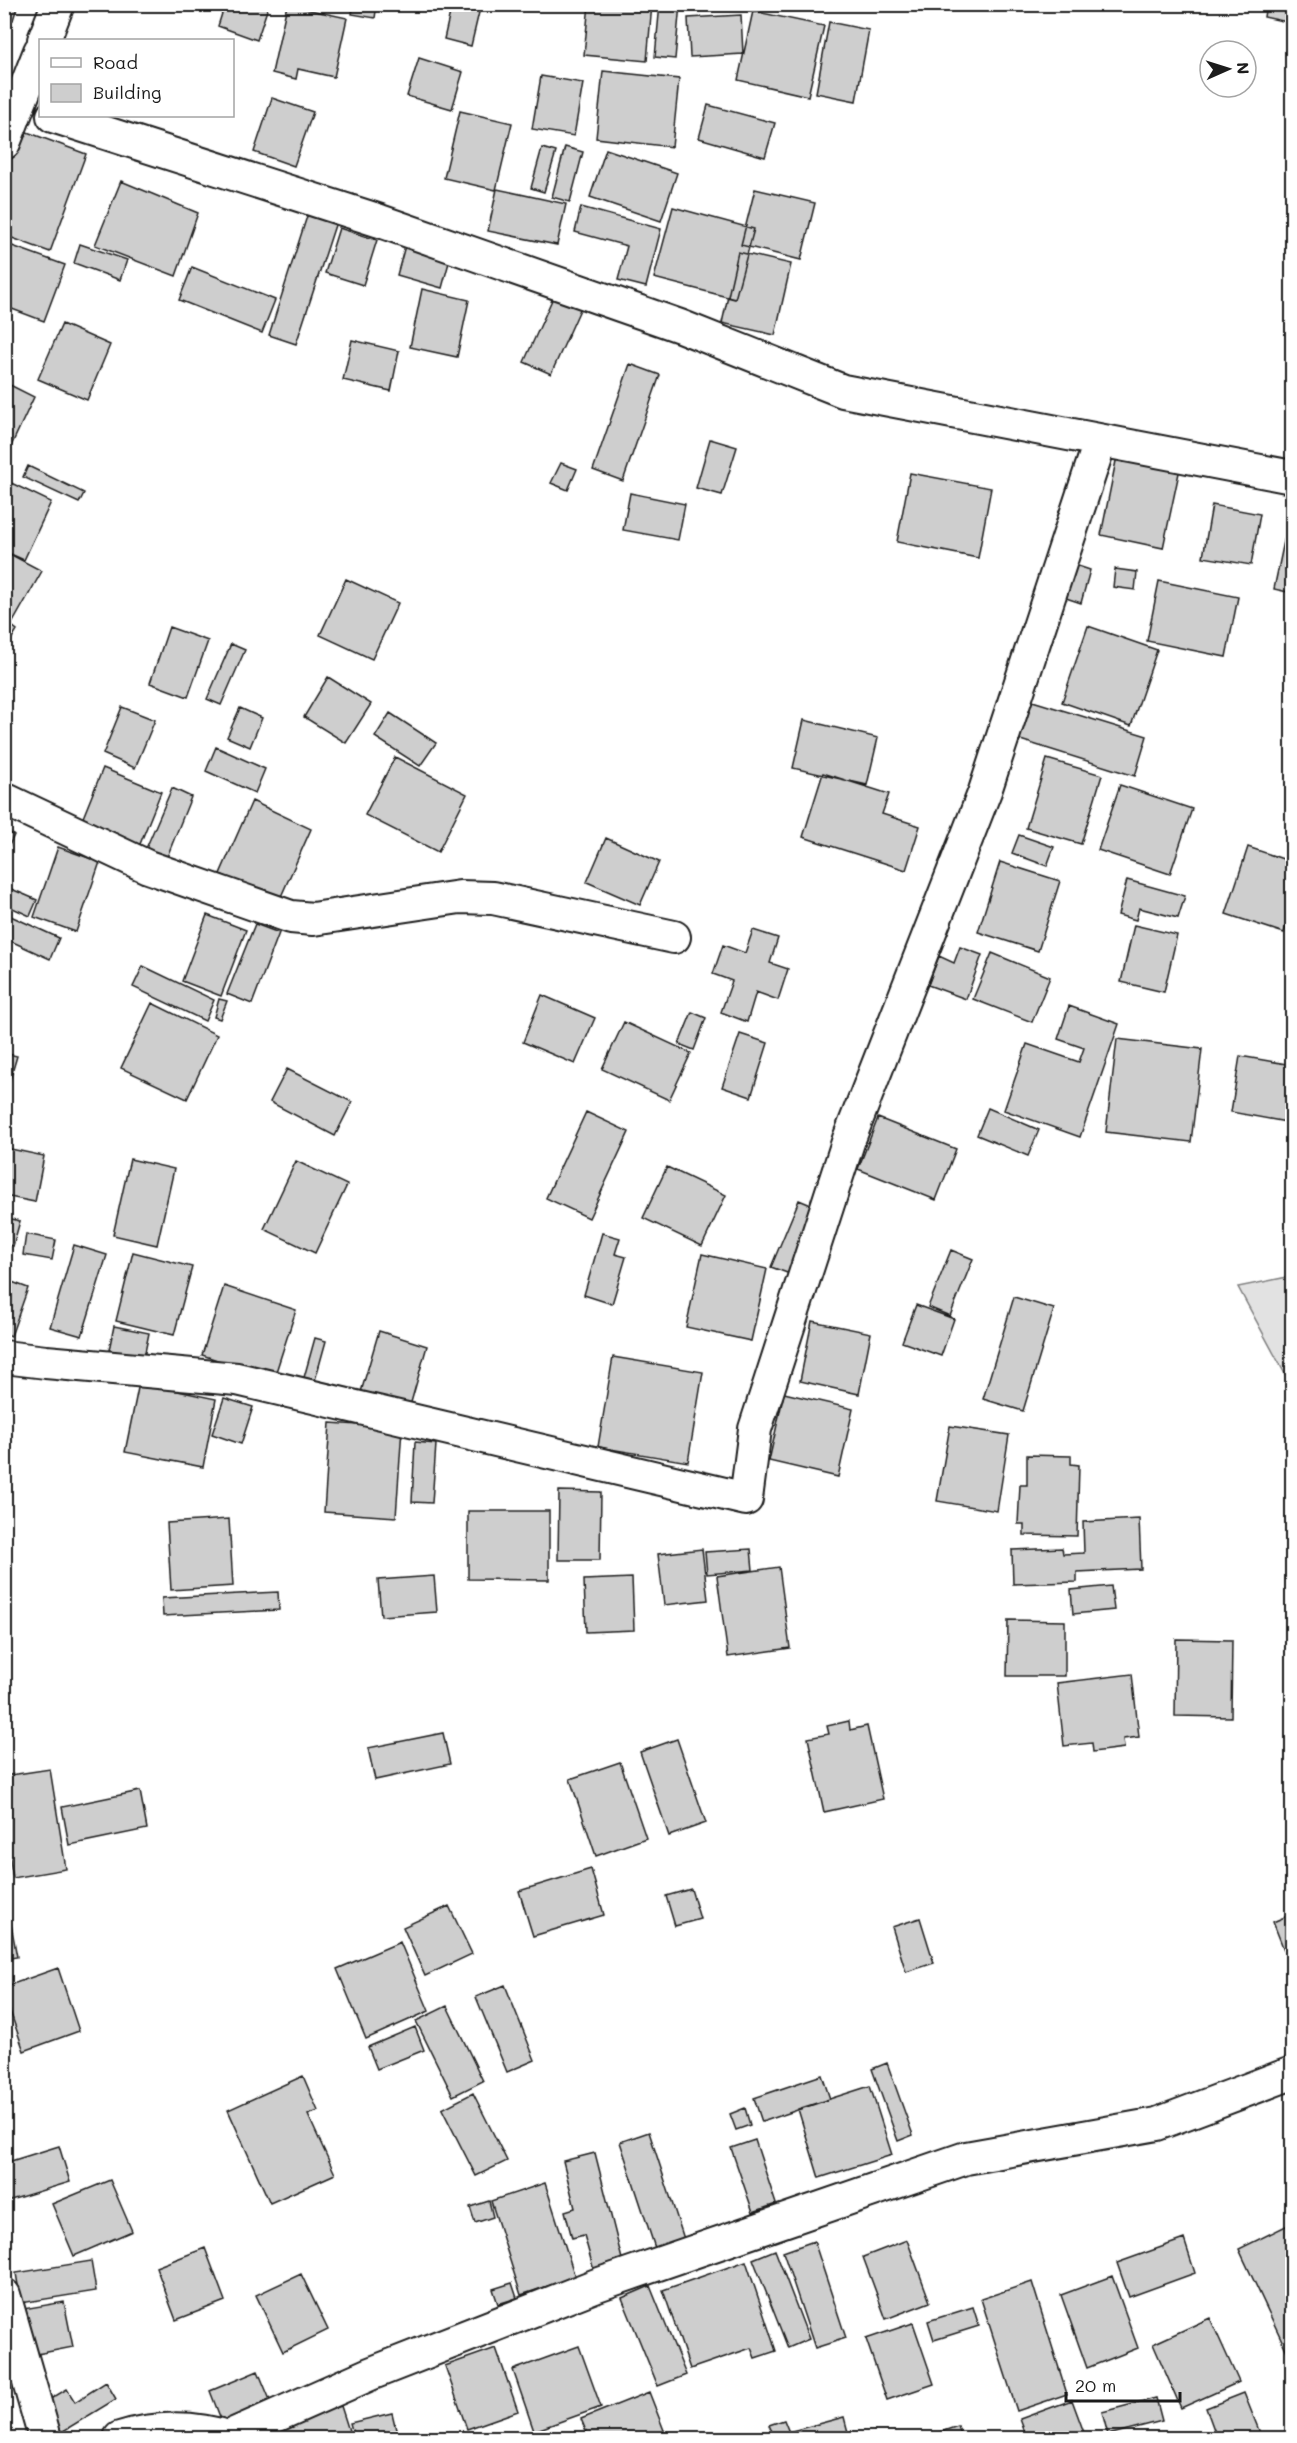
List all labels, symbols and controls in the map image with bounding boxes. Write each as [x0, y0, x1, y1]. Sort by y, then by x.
legend [39, 39, 234, 117]
north arrow [1198, 39, 1258, 99]
text: Road [93, 50, 138, 74]
text: N [1233, 62, 1254, 75]
text: Building [93, 80, 161, 104]
scale bar [1066, 2365, 1180, 2403]
text: 20 m [1075, 2373, 1116, 2397]

